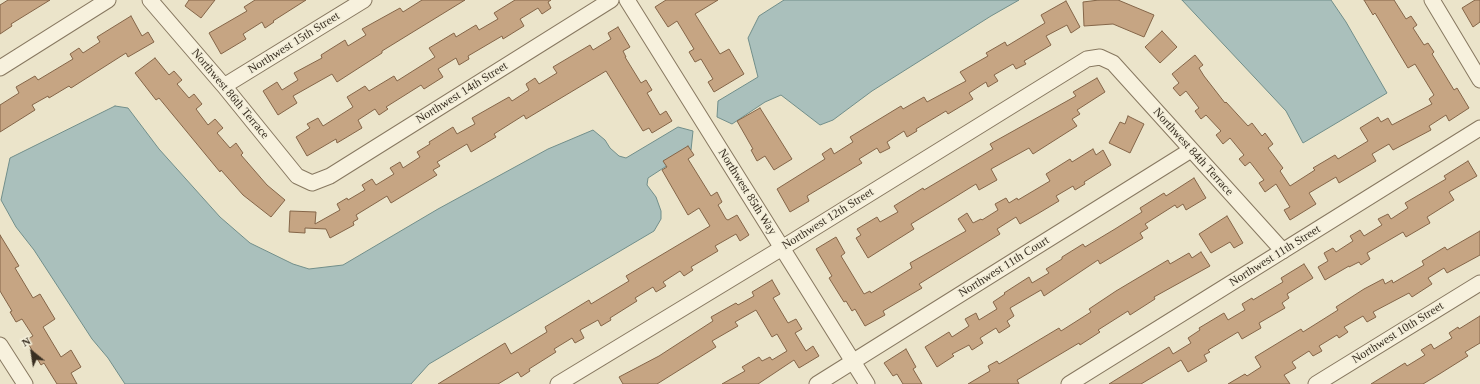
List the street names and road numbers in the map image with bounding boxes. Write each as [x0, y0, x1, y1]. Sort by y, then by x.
street label: Northwest 15th Street [246, 9, 342, 77]
street label: Northwest 86th Terrace [188, 46, 272, 142]
street label: Northwest 14th Street [414, 59, 510, 127]
street label: Northwest 84th Terrace [1150, 105, 1236, 199]
street label: Northwest 85th Way [715, 146, 779, 238]
street label: Northwest 12th Street [780, 185, 876, 253]
street label: Northwest 11th Street [1227, 222, 1323, 290]
street label: Northwest 11th Court [956, 233, 1052, 301]
street label: Northwest 10th Street [1350, 299, 1446, 367]

